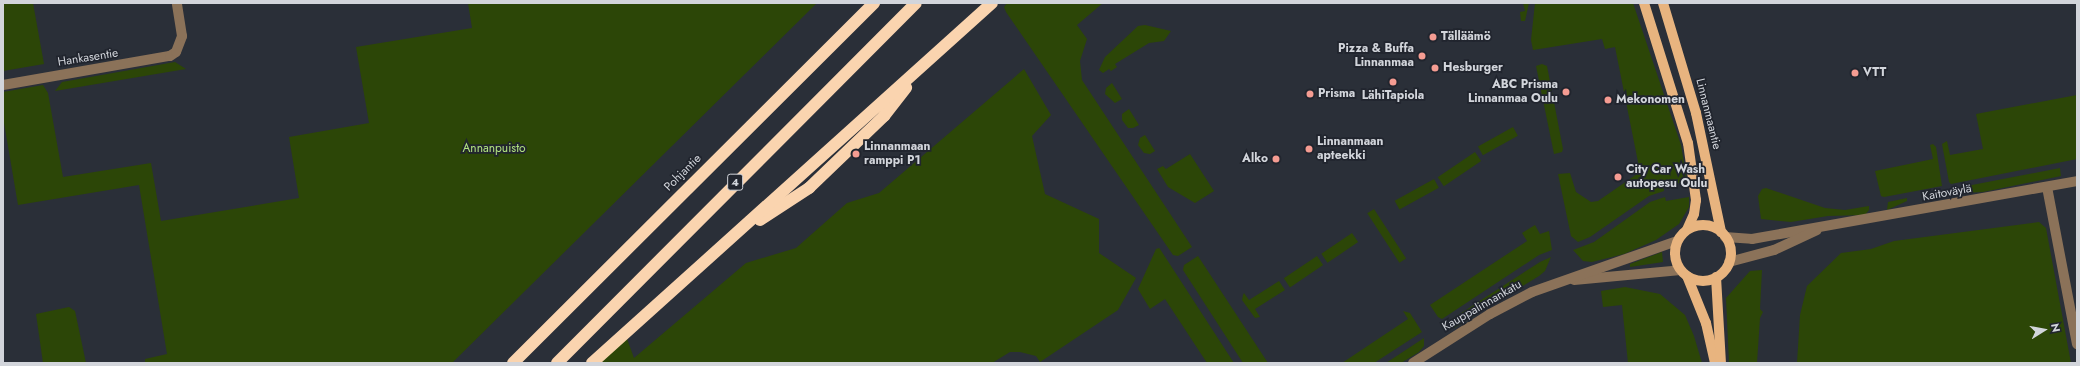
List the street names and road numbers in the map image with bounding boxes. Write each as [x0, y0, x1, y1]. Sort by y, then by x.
street label: Hankasentie [57, 46, 119, 70]
street label: Linnanmaantie [1692, 77, 1724, 151]
street label: Pohjantie [662, 152, 704, 194]
road number: 4 [727, 173, 743, 191]
street label: Kaitoväylä [1921, 182, 1973, 204]
street label: Kauppalinnankatu [1440, 277, 1524, 335]

